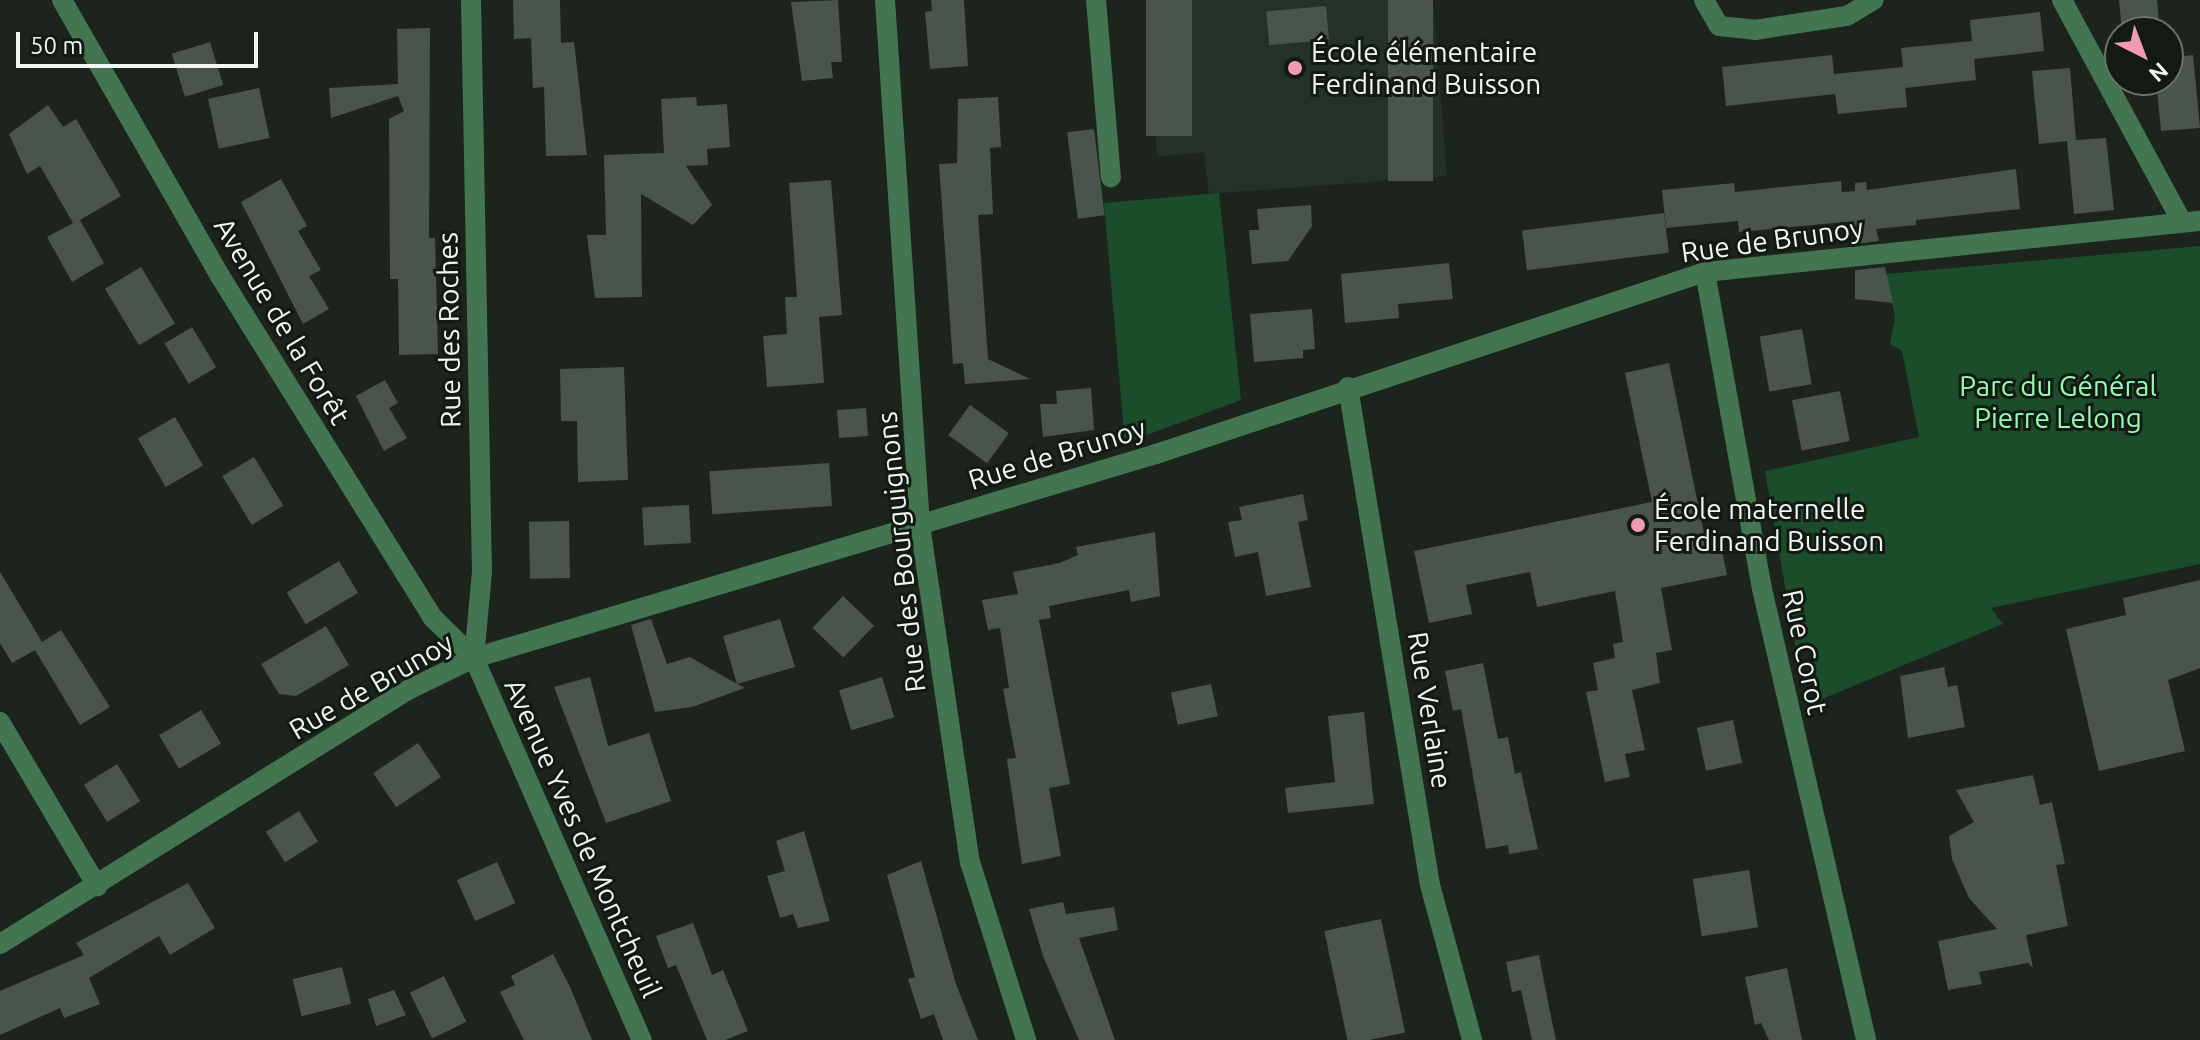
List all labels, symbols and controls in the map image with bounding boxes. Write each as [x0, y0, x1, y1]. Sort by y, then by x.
scale bar [20, 16, 262, 66]
north arrow [2104, 16, 2184, 96]
text: 50 m [30, 32, 83, 59]
place label: École élémentaire Ferdinand Buisson [1311, 35, 1541, 101]
text: N [2145, 58, 2174, 87]
marker: École élémentaire Ferdinand Buisson [1286, 59, 1304, 77]
street label: Avenue de la Forêt [207, 211, 357, 431]
street label: Rue de Brunoy [1679, 211, 1865, 269]
street label: Rue des Roches [430, 232, 468, 428]
park label: Parc du Général Pierre Lelong [1959, 369, 2157, 435]
street label: Rue des Bourguignons [870, 410, 932, 694]
street label: Rue de Brunoy [964, 411, 1150, 497]
place label: École maternelle Ferdinand Buisson [1654, 492, 1884, 558]
marker: École maternelle Ferdinand Buisson [1629, 516, 1647, 534]
street label: Rue Corot [1775, 587, 1835, 717]
street label: Rue de Brunoy [283, 626, 459, 746]
street label: Rue Verlaine [1401, 629, 1459, 791]
street label: Avenue Yves de Montcheuil [497, 674, 669, 1002]

